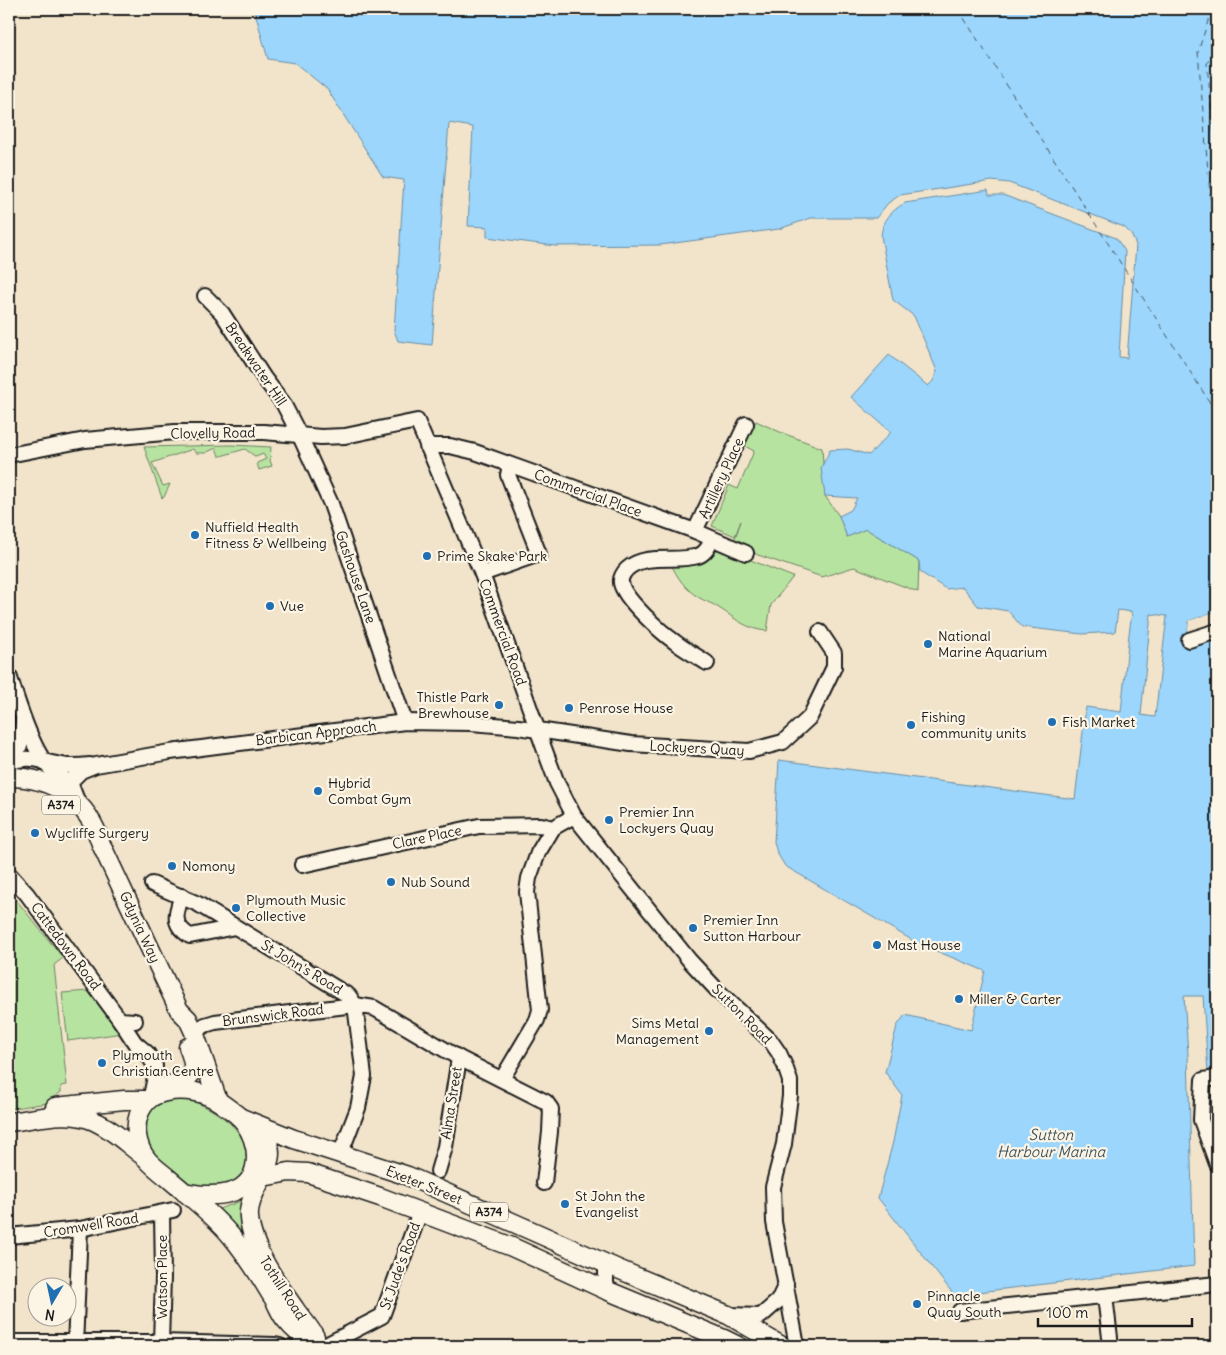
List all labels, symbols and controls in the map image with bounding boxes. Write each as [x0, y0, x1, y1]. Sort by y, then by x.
street label: Breakwater Hill [221, 319, 291, 409]
street label: Clovelly Road [170, 423, 256, 443]
street label: Artillery Place [694, 435, 748, 521]
street label: Commercial Place [532, 465, 644, 521]
place label: Nuffield Health Fitness & Wellbeing [205, 518, 327, 552]
street label: Gashouse Lane [332, 528, 380, 626]
marker: Nuffield Health Fitness & Wellbeing [189, 529, 201, 541]
place label: Prime Skake Park [437, 547, 547, 565]
marker: Prime Skake Park [421, 550, 433, 562]
street label: Commercial Road [475, 576, 531, 688]
place label: Vue [280, 597, 304, 615]
marker: Vue [264, 600, 276, 612]
place label: National Marine Aquarium [938, 627, 1047, 661]
marker: National Marine Aquarium [922, 638, 934, 650]
place label: Thistle Park Brewhouse [416, 688, 489, 722]
marker: Thistle Park Brewhouse [493, 699, 505, 711]
place label: Penrose House [579, 699, 673, 717]
marker: Penrose House [563, 702, 575, 714]
place label: Fishing community units [921, 708, 1026, 742]
place label: Fish Market [1062, 713, 1135, 731]
marker: Fish Market [1046, 716, 1058, 728]
street label: Barbican Approach [254, 717, 378, 749]
marker: Fishing community units [905, 719, 917, 731]
street label: Lockyers Quay [649, 737, 745, 759]
place label: Hybrid Combat Gym [328, 774, 411, 808]
marker: Hybrid Combat Gym [312, 785, 324, 797]
road number: A374 [42, 796, 80, 814]
place label: Premier Inn Lockyers Quay [619, 803, 714, 837]
marker: Premier Inn Lockyers Quay [603, 814, 615, 826]
street label: Clare Place [391, 821, 463, 853]
place label: Wycliffe Surgery [45, 824, 149, 842]
marker: Wycliffe Surgery [29, 827, 41, 839]
place label: Nomony [182, 857, 236, 875]
marker: Nomony [166, 860, 178, 872]
place label: Nub Sound [401, 873, 470, 891]
marker: Nub Sound [385, 876, 397, 888]
street label: Gdynia Way [116, 888, 164, 966]
place label: Plymouth Music Collective [246, 891, 346, 925]
street label: Cattedown Road [27, 899, 105, 993]
marker: Plymouth Music Collective [230, 902, 242, 914]
place label: Premier Inn Sutton Harbour [703, 911, 801, 945]
marker: Premier Inn Sutton Harbour [687, 922, 699, 934]
street label: St John's Road [258, 936, 346, 998]
place label: Mast House [887, 936, 961, 954]
marker: Mast House [871, 939, 883, 951]
street label: Sutton Road [708, 980, 776, 1048]
place label: Miller & Carter [969, 990, 1061, 1008]
marker: Miller & Carter [953, 993, 965, 1005]
street label: Brunswick Road [221, 1000, 325, 1030]
place label: Sims Metal Management [616, 1014, 699, 1048]
marker: Sims Metal Management [703, 1025, 715, 1037]
place label: Plymouth Christian Centre [112, 1046, 214, 1080]
marker: Plymouth Christian Centre [96, 1057, 108, 1069]
street label: Alma Street [436, 1065, 466, 1141]
water label: Sutton Harbour Marina [997, 1125, 1106, 1161]
street label: Exeter Street [383, 1162, 465, 1209]
place label: St John the Evangelist [575, 1187, 645, 1221]
marker: St John the Evangelist [559, 1198, 571, 1210]
road number: A374 [470, 1202, 508, 1222]
street label: Cromwell Road [42, 1209, 140, 1241]
street label: St Jude's Road [376, 1220, 424, 1312]
street label: Watson Place [153, 1235, 171, 1319]
street label: Tothill Road [256, 1253, 310, 1323]
north arrow [28, 1278, 78, 1328]
place label: Pinnacle Quay South [927, 1287, 1002, 1321]
scale bar [1038, 1295, 1192, 1327]
marker: Pinnacle Quay South [911, 1298, 923, 1310]
text: 100 m [1046, 1303, 1088, 1322]
text: N [44, 1305, 56, 1324]

